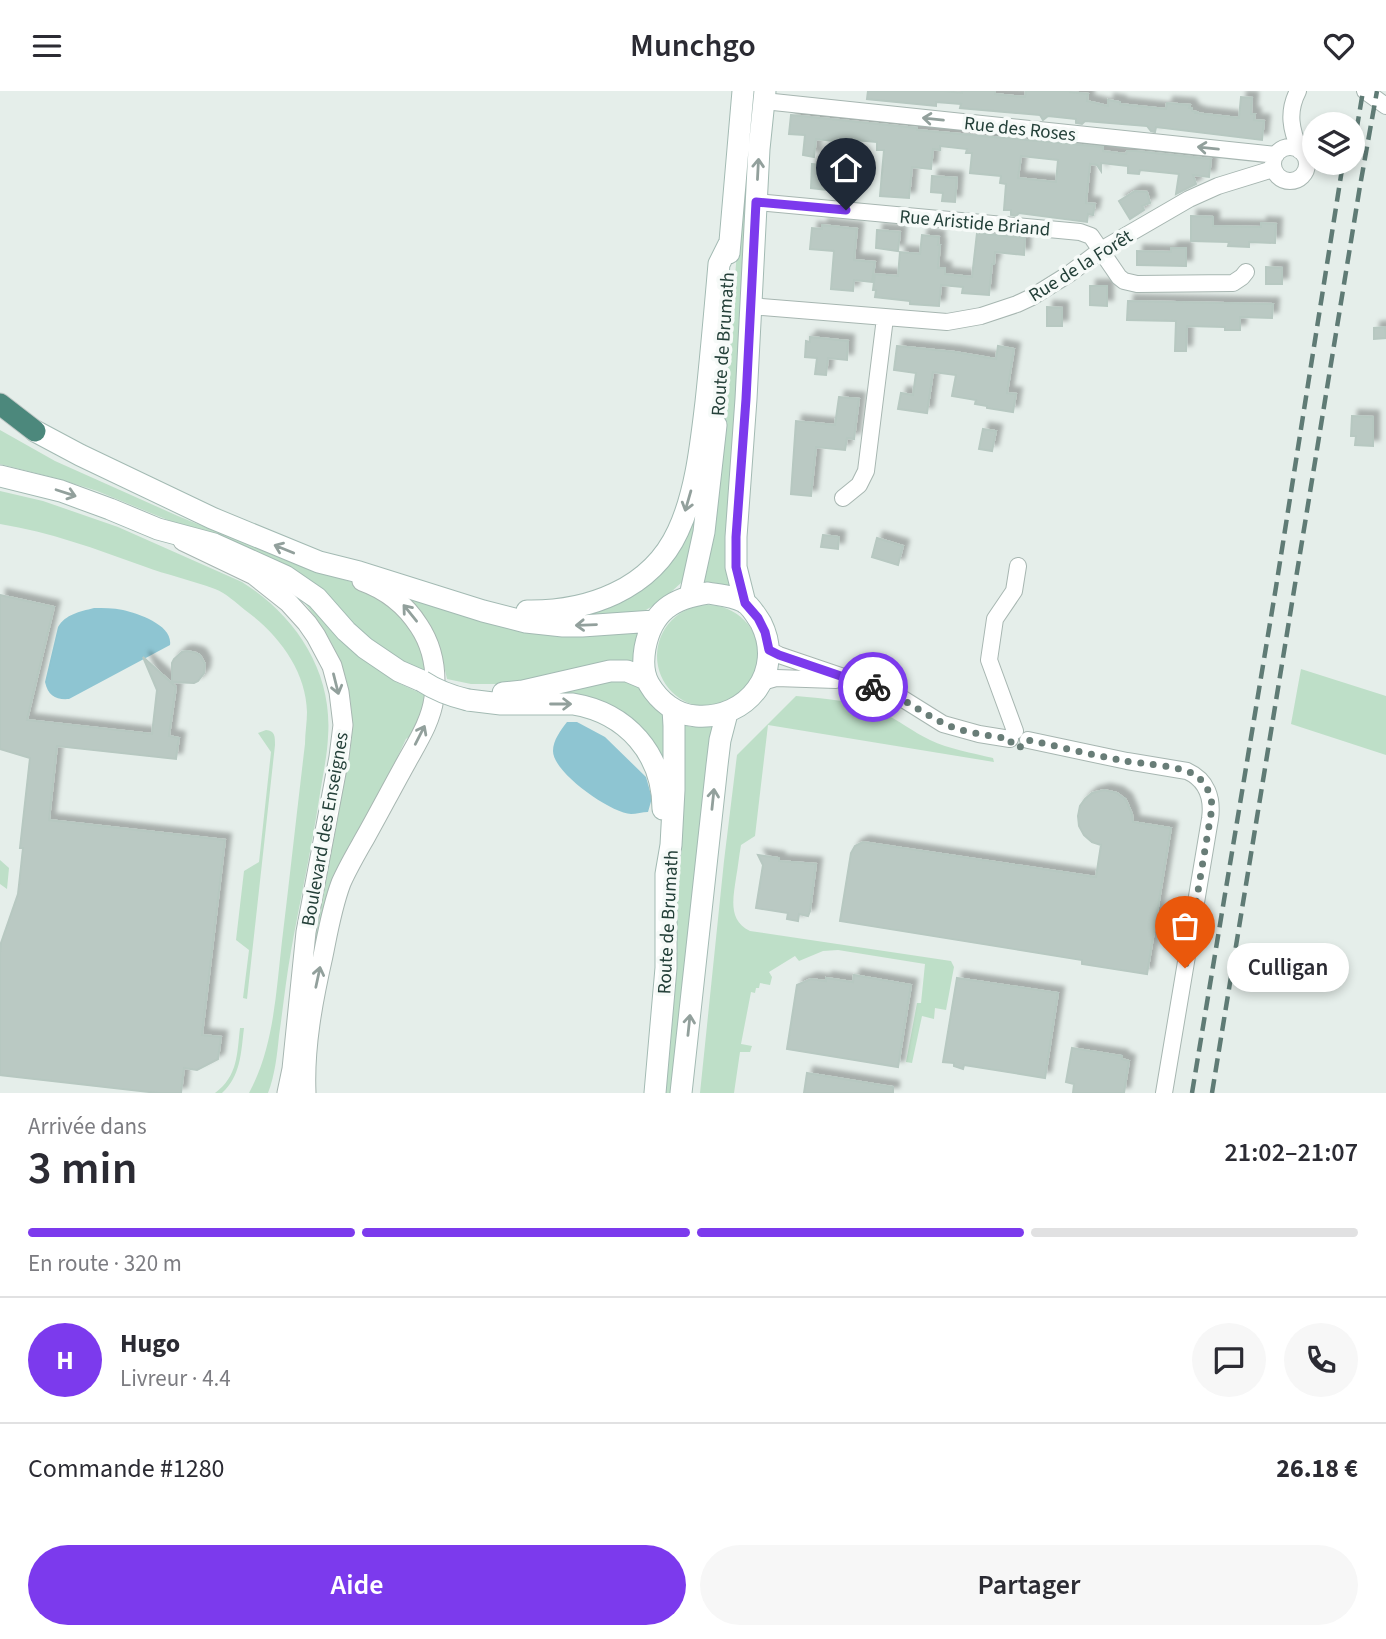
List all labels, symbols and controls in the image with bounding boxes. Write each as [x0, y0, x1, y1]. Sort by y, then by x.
text: Munchgo [630, 23, 756, 69]
icon: menu [28, 27, 66, 65]
icon: heart [1320, 27, 1358, 65]
street label: Rue des Roses [963, 110, 1077, 149]
one-way arrow [922, 112, 945, 125]
map controls [1302, 112, 1365, 175]
button: layers [1302, 112, 1365, 175]
pin [816, 138, 876, 210]
one-way arrow [1197, 141, 1220, 154]
icon: home [827, 149, 865, 187]
one-way arrow [752, 158, 765, 181]
street label: Rue Aristide Briand [898, 203, 1051, 244]
street label: Rue de la Forêt [1024, 223, 1138, 309]
street label: Route de Brumath [705, 271, 742, 417]
one-way arrow [55, 487, 77, 500]
one-way arrow [681, 489, 694, 512]
one-way arrow [274, 541, 296, 554]
one-way arrow [402, 605, 417, 623]
one-way arrow [575, 619, 598, 632]
courier [838, 652, 908, 722]
icon: bike [854, 668, 892, 706]
one-way arrow [330, 672, 343, 695]
one-way arrow [549, 697, 572, 710]
one-way arrow [414, 725, 428, 746]
street label: Boulevard des Enseignes [295, 730, 356, 928]
one-way arrow [707, 788, 720, 811]
street label: Route de Brumath [651, 849, 686, 995]
pin [1155, 896, 1215, 968]
icon: bag [1166, 907, 1204, 945]
callout: Culligan [1227, 943, 1350, 993]
text: Culligan [1248, 951, 1328, 984]
one-way arrow [312, 966, 326, 989]
one-way arrow [683, 1014, 696, 1037]
text: Arrivée dans [28, 1110, 147, 1143]
text: 21:02–21:07 [1225, 1134, 1358, 1171]
text: 3 min [28, 1136, 137, 1201]
text: En route · 320 m [28, 1247, 182, 1280]
button: chat [1192, 1323, 1266, 1397]
button: phone [1284, 1323, 1358, 1397]
text: Hugo [120, 1325, 180, 1362]
text: H [56, 1342, 74, 1379]
text: Livreur · 4.4 [120, 1362, 231, 1395]
text: Commande #1280 [28, 1450, 225, 1487]
text: 26.18 € [1276, 1450, 1358, 1487]
button: Aide [28, 1545, 686, 1625]
button: Partager [700, 1545, 1358, 1625]

